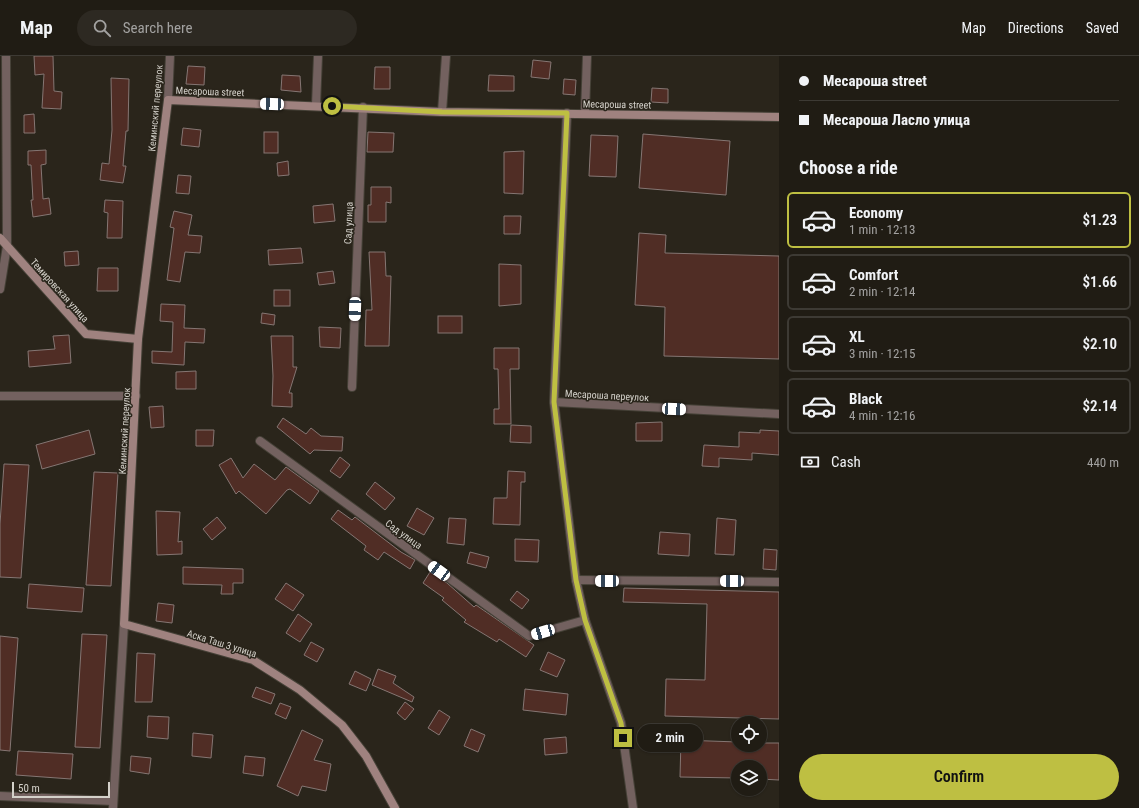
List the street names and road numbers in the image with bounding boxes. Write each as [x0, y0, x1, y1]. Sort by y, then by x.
street label: Кеминский переулок [146, 64, 165, 152]
street label: Месароша street [176, 85, 244, 98]
street label: Месароша street [583, 98, 651, 111]
street label: Сад улица [342, 201, 355, 244]
street label: Темировская улица [28, 256, 91, 324]
street label: Кеминский переулок [117, 387, 132, 475]
street label: Месароша переулок [565, 388, 649, 403]
street label: Сад улица [383, 518, 424, 551]
street label: Аска Таш 3 улица [186, 628, 258, 659]

